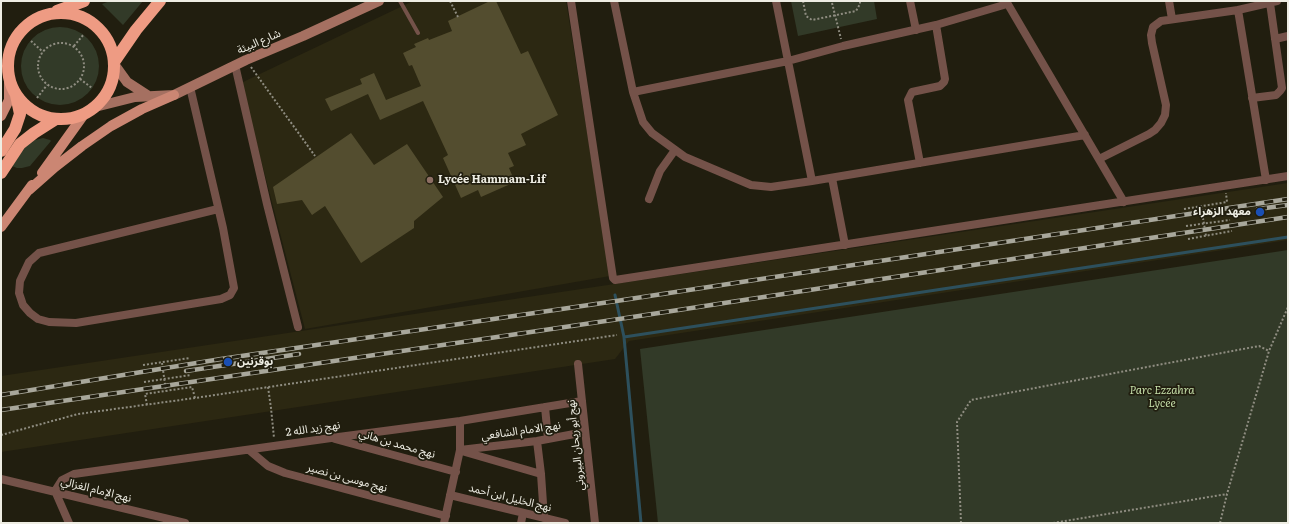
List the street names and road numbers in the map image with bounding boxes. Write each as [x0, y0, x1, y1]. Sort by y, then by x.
street label: شارع البيئة [235, 27, 283, 57]
street label: نهج أبو ريحان البيروني [565, 399, 587, 491]
street label: نهج زيد الله 2 [285, 419, 341, 439]
street label: نهج الامام الشافعي [480, 419, 562, 443]
street label: نهج محمد بن هاني [357, 427, 437, 461]
street label: نهج موسى بن نصير [305, 461, 389, 495]
street label: نهج الإمام الغزالي [59, 475, 133, 505]
street label: نهج الخليل ابن أحمد [467, 481, 553, 515]

